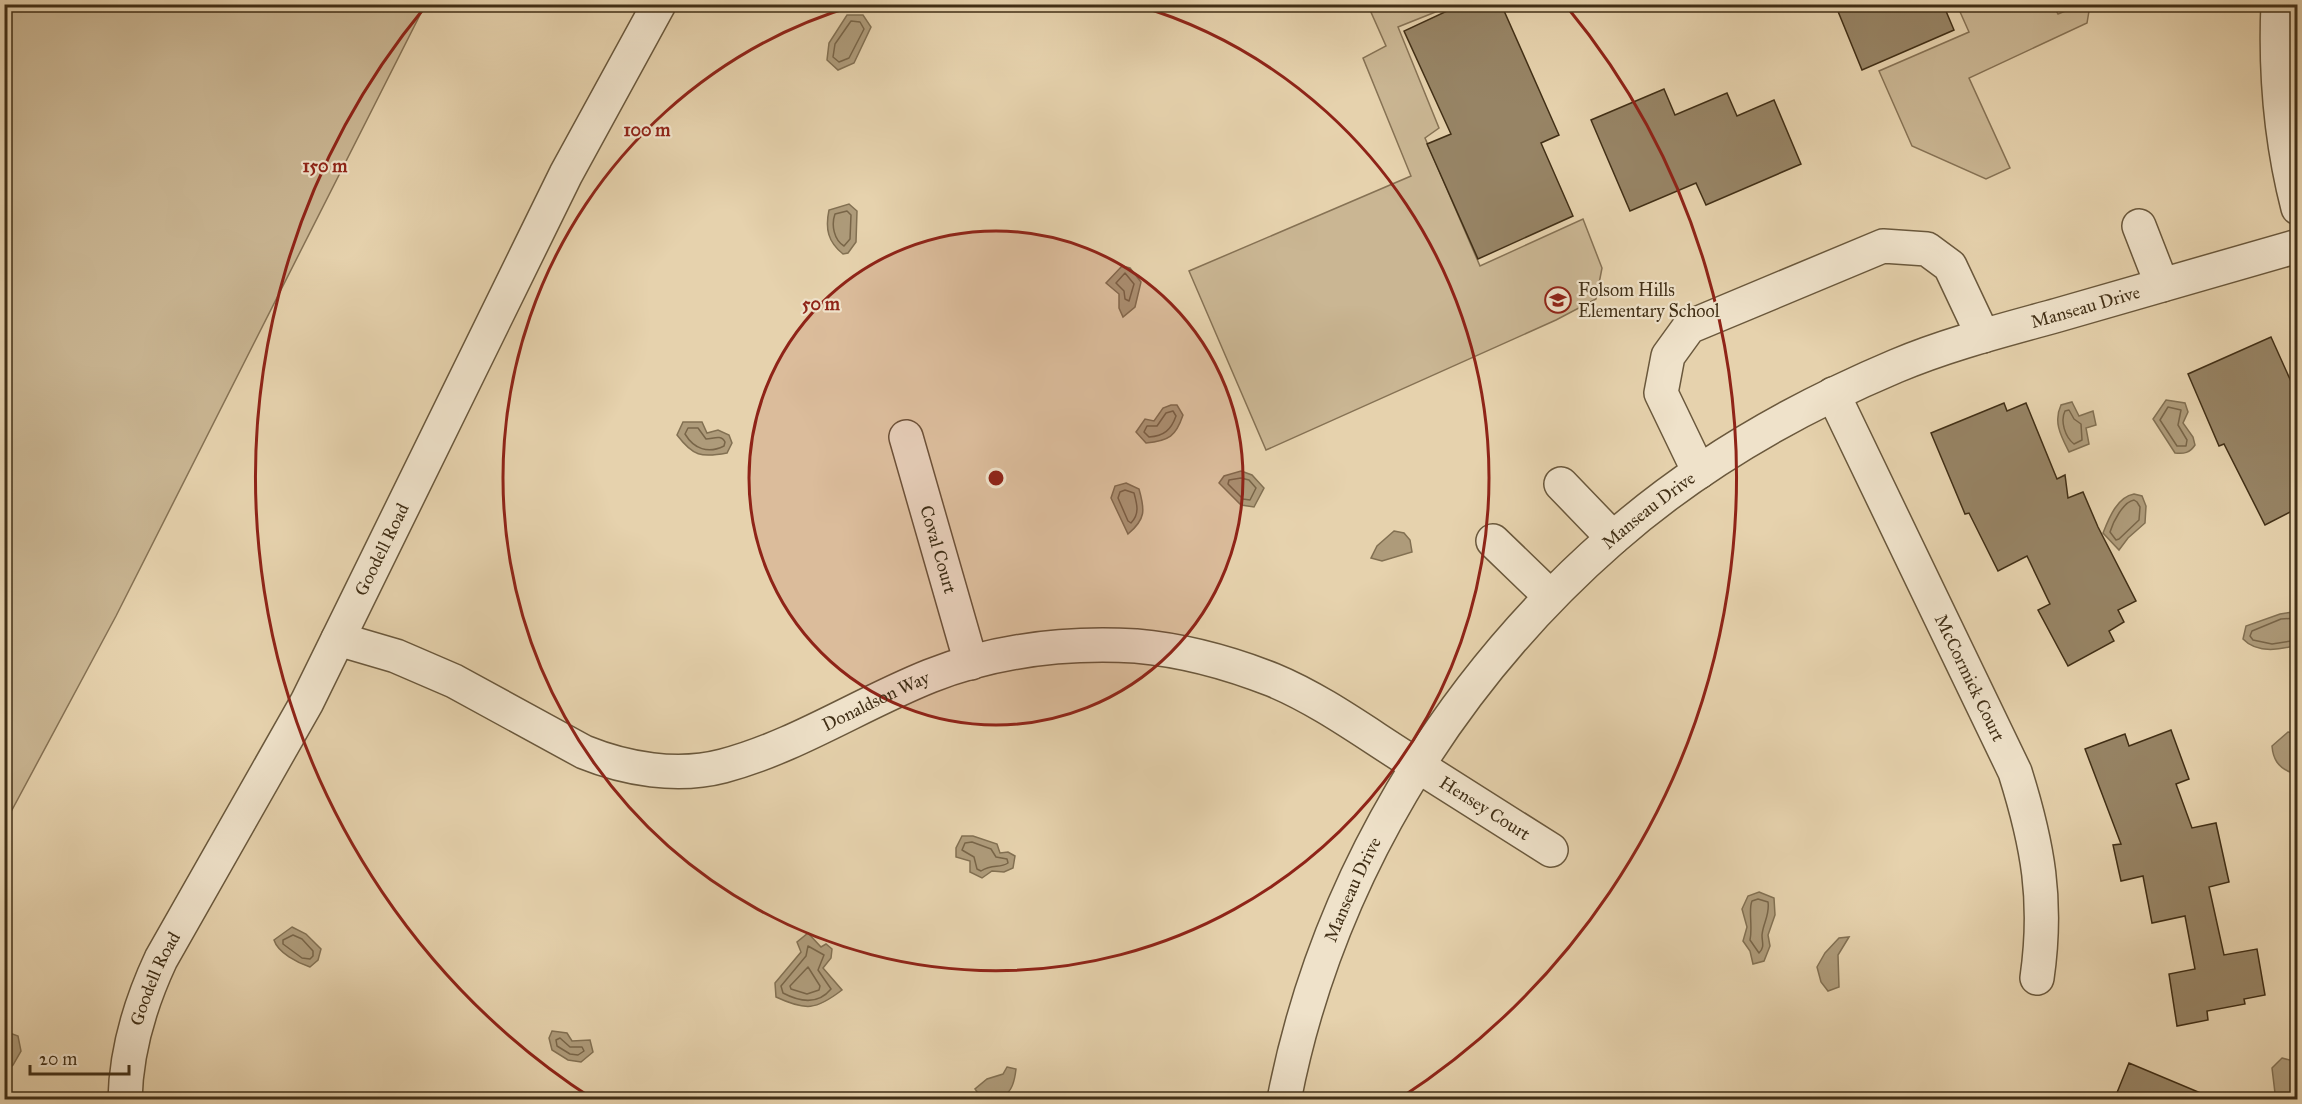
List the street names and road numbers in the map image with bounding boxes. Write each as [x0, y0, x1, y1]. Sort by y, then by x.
street label: Manseau Drive [2028, 281, 2143, 333]
street label: Manseau Drive [1597, 467, 1699, 554]
street label: Goodell Road [350, 500, 414, 599]
street label: Coval Court [915, 503, 962, 597]
street label: McCormick Court [1930, 611, 2010, 745]
street label: Donaldson Way [819, 666, 933, 736]
street label: Hensey Court [1435, 771, 1535, 845]
street label: Manseau Drive [1319, 833, 1386, 945]
street label: Goodell Road [126, 928, 185, 1028]

